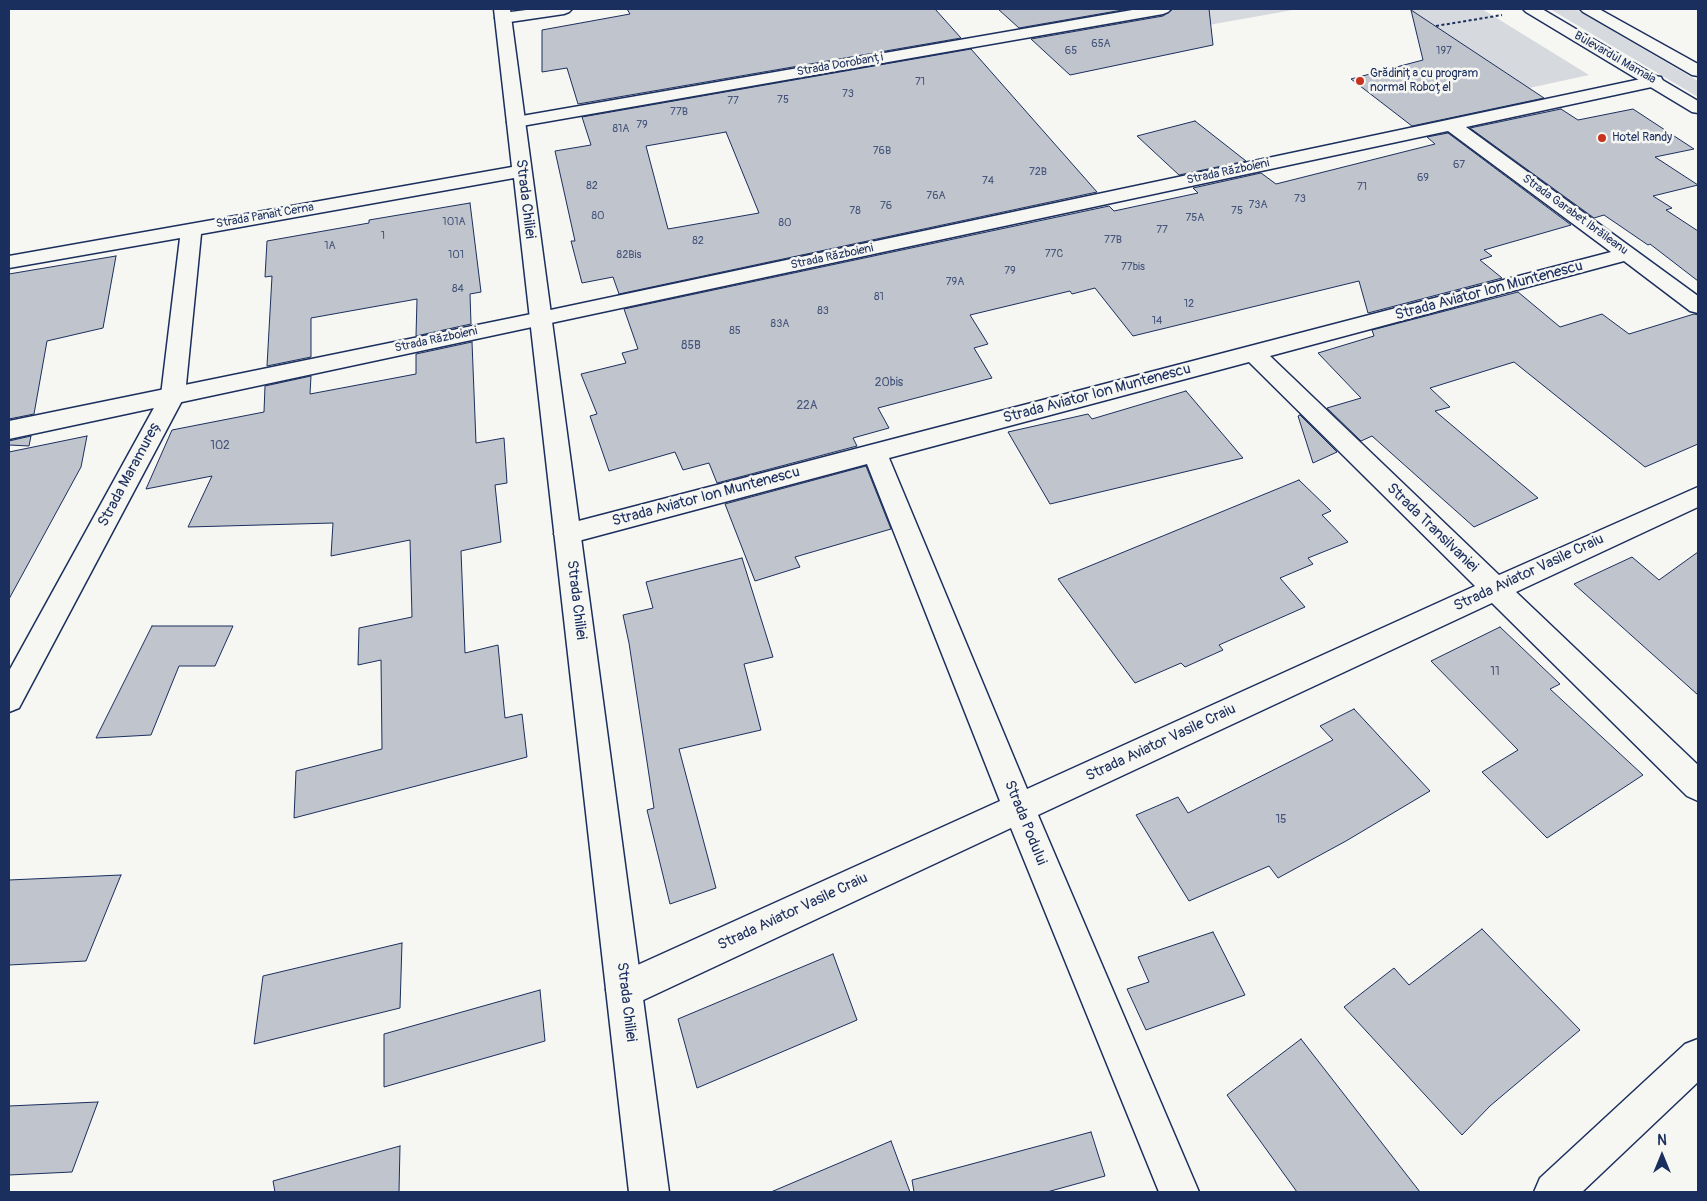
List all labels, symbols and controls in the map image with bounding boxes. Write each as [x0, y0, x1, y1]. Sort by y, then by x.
street label: Bulevardul Mamaia [1571, 29, 1659, 87]
house number: 65A [1091, 37, 1111, 51]
house number: 65 [1065, 44, 1077, 58]
house number: 197 [1436, 44, 1452, 58]
street label: Strada Dorobanți [796, 50, 884, 80]
place label: Grădinița cu program normal Roboțel [1370, 67, 1478, 95]
house number: 71 [915, 75, 925, 89]
marker: Grădinița cu program normal Roboțel [1354, 75, 1366, 87]
house number: 73 [842, 87, 854, 101]
house number: 75 [777, 93, 789, 107]
house number: 77 [727, 94, 739, 108]
house number: 77B [670, 105, 688, 119]
house number: 79 [636, 118, 648, 132]
house number: 81A [613, 122, 629, 136]
place label: Hotel Randy [1612, 131, 1672, 145]
marker: Hotel Randy [1596, 132, 1608, 144]
house number: 76B [873, 144, 891, 158]
street label: Strada Războieni [1185, 156, 1271, 188]
street label: Strada Chiliei [511, 158, 539, 240]
house number: 67 [1453, 158, 1465, 172]
house number: 72B [1029, 165, 1047, 179]
house number: 69 [1417, 171, 1429, 185]
street label: Strada Garabet Ibrăileanu [1519, 172, 1631, 258]
house number: 74 [982, 174, 994, 188]
house number: 82 [586, 179, 598, 193]
house number: 71 [1357, 180, 1367, 194]
house number: 76A [926, 189, 946, 203]
house number: 73 [1294, 192, 1306, 206]
house number: 73A [1248, 198, 1268, 212]
house number: 76 [880, 199, 892, 213]
street label: Strada Panait Cerna [215, 200, 315, 232]
house number: 78 [849, 204, 861, 218]
house number: 75 [1231, 204, 1243, 218]
house number: 80 [591, 209, 605, 223]
house number: 75A [1186, 211, 1204, 225]
house number: 101A [442, 215, 466, 229]
house number: 80 [778, 216, 792, 230]
house number: 77 [1156, 223, 1168, 237]
house number: 1 [381, 229, 385, 243]
house number: 77B [1104, 233, 1122, 247]
house number: 82 [692, 234, 704, 248]
house number: 1A [324, 239, 336, 253]
street label: Strada Războieni [789, 241, 875, 273]
house number: 77C [1045, 247, 1063, 261]
house number: 101 [448, 248, 464, 262]
house number: 82Bis [617, 248, 641, 262]
street label: Strada Aviator Ion Muntenescu [1393, 257, 1585, 325]
house number: 77bis [1121, 260, 1145, 274]
house number: 79 [1004, 264, 1016, 278]
house number: 79A [946, 275, 964, 289]
house number: 84 [452, 282, 464, 296]
house number: 81 [874, 290, 884, 304]
house number: 12 [1184, 297, 1194, 311]
house number: 83 [817, 304, 829, 318]
house number: 14 [1152, 314, 1162, 328]
house number: 83A [771, 317, 789, 331]
street label: Strada Războieni [393, 324, 479, 356]
house number: 85 [729, 324, 741, 338]
house number: 85B [681, 339, 701, 353]
street label: Strada Aviator Ion Muntenescu [1001, 360, 1193, 428]
house number: 20bis [875, 376, 903, 390]
house number: 22A [796, 399, 818, 413]
street label: Strada Maramureș [95, 418, 165, 530]
house number: 102 [210, 439, 230, 453]
street label: Strada Aviator Ion Muntenescu [610, 463, 802, 531]
street label: Strada Transilvaniei [1383, 480, 1481, 576]
street label: Strada Aviator Vasile Craiu [1451, 530, 1607, 616]
street label: Strada Chiliei [562, 559, 590, 641]
house number: 11 [1490, 665, 1500, 679]
street label: Strada Aviator Vasile Craiu [1083, 700, 1239, 786]
street label: Strada Podului [1000, 778, 1050, 868]
house number: 15 [1275, 813, 1287, 827]
street label: Strada Aviator Vasile Craiu [715, 869, 871, 955]
street label: Strada Chiliei [612, 961, 640, 1043]
north arrow [1637, 1131, 1687, 1181]
text: N [1657, 1132, 1667, 1149]

